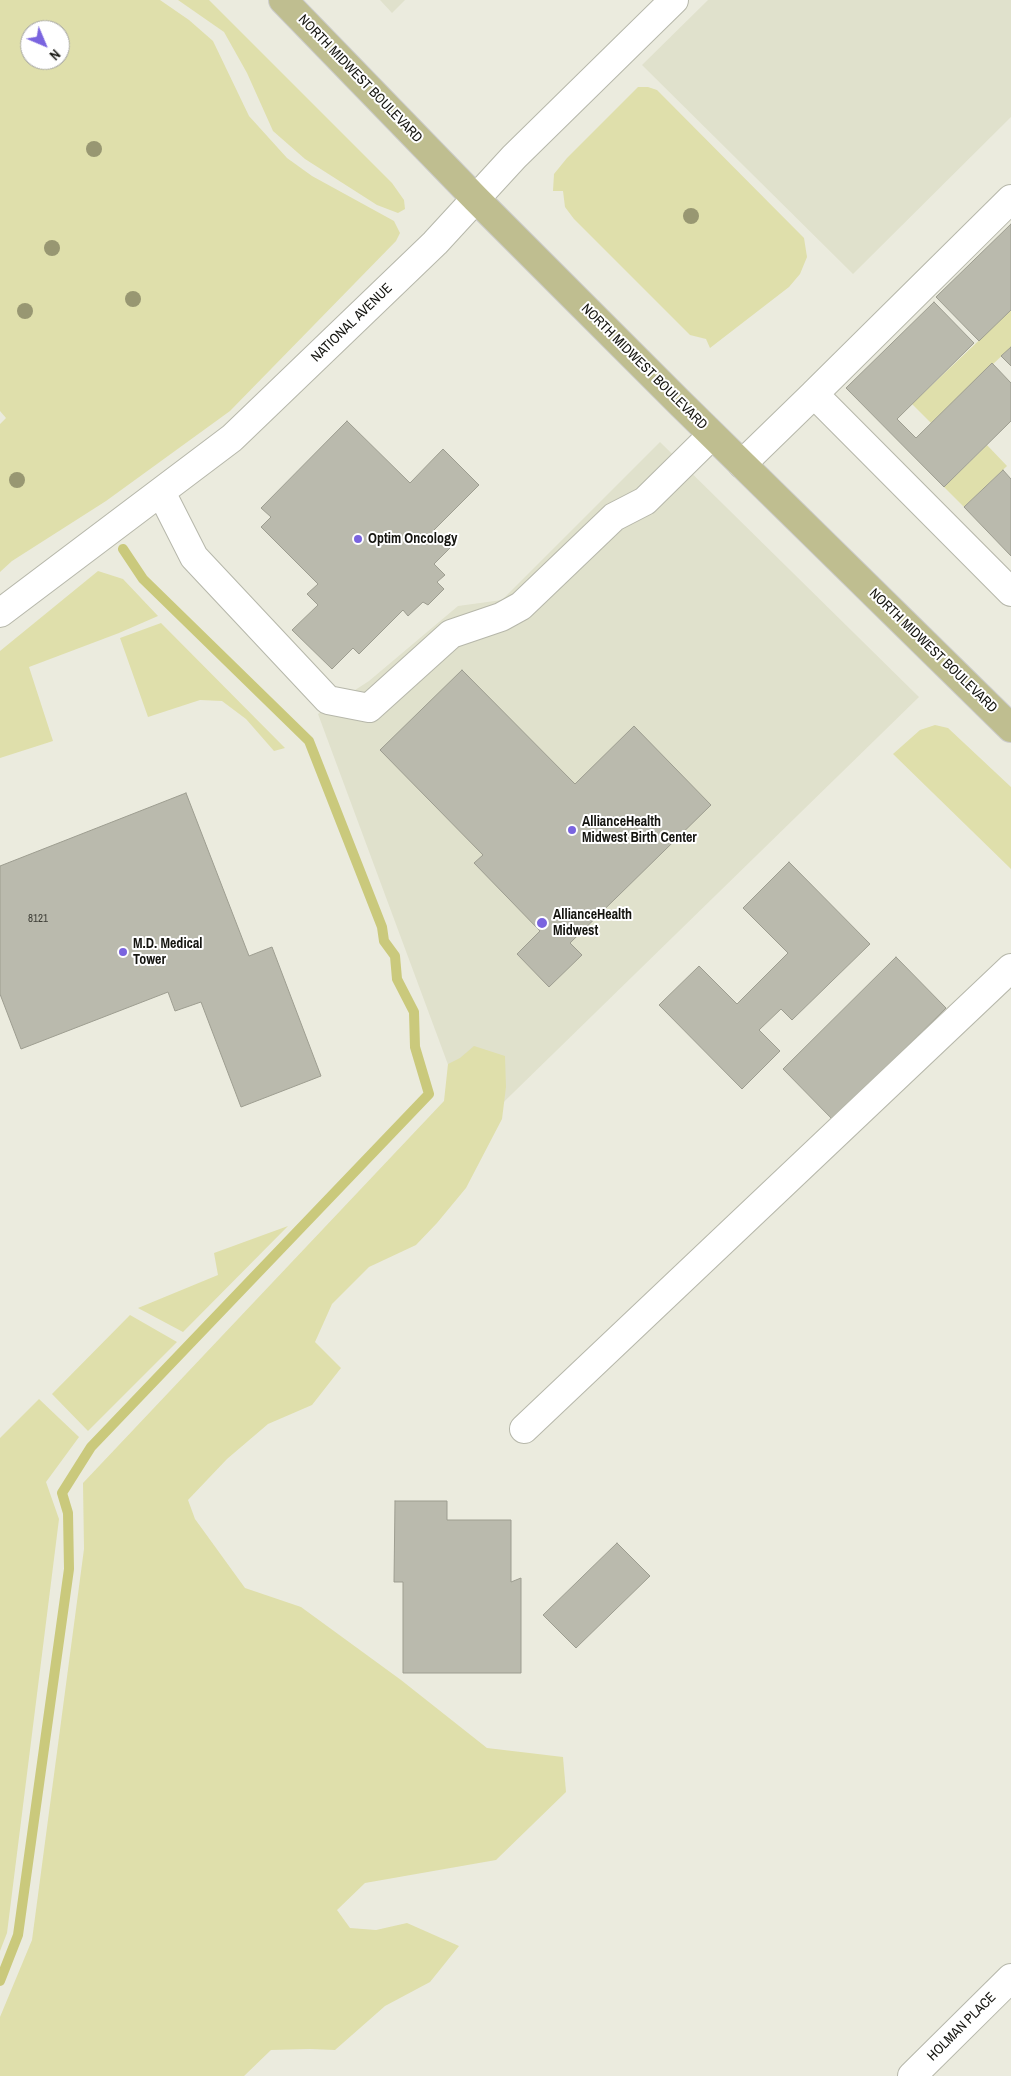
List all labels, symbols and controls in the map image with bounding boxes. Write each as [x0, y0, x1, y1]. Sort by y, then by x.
street label: NORTH MIDWEST BOULEVARD [295, 12, 425, 146]
north arrow [20, 20, 70, 70]
text: N [46, 46, 64, 64]
street label: NATIONAL AVENUE [308, 280, 396, 366]
street label: NORTH MIDWEST BOULEVARD [578, 301, 710, 433]
place label: Optim Oncology [368, 531, 457, 547]
marker: Optim Oncology [352, 533, 364, 545]
street label: NORTH MIDWEST BOULEVARD [866, 586, 1000, 716]
place label: AllianceHealth Midwest Birth Center [582, 814, 697, 846]
marker: AllianceHealth Midwest Birth Center [566, 824, 578, 836]
place label: AllianceHealth Midwest [553, 907, 632, 940]
house number: 8121 [28, 912, 48, 926]
marker: AllianceHealth Midwest [535, 916, 549, 930]
place label: M.D. Medical Tower [133, 936, 203, 969]
marker: M.D. Medical Tower [117, 946, 129, 958]
street label: HOLMAN PLACE [924, 1989, 1000, 2065]

